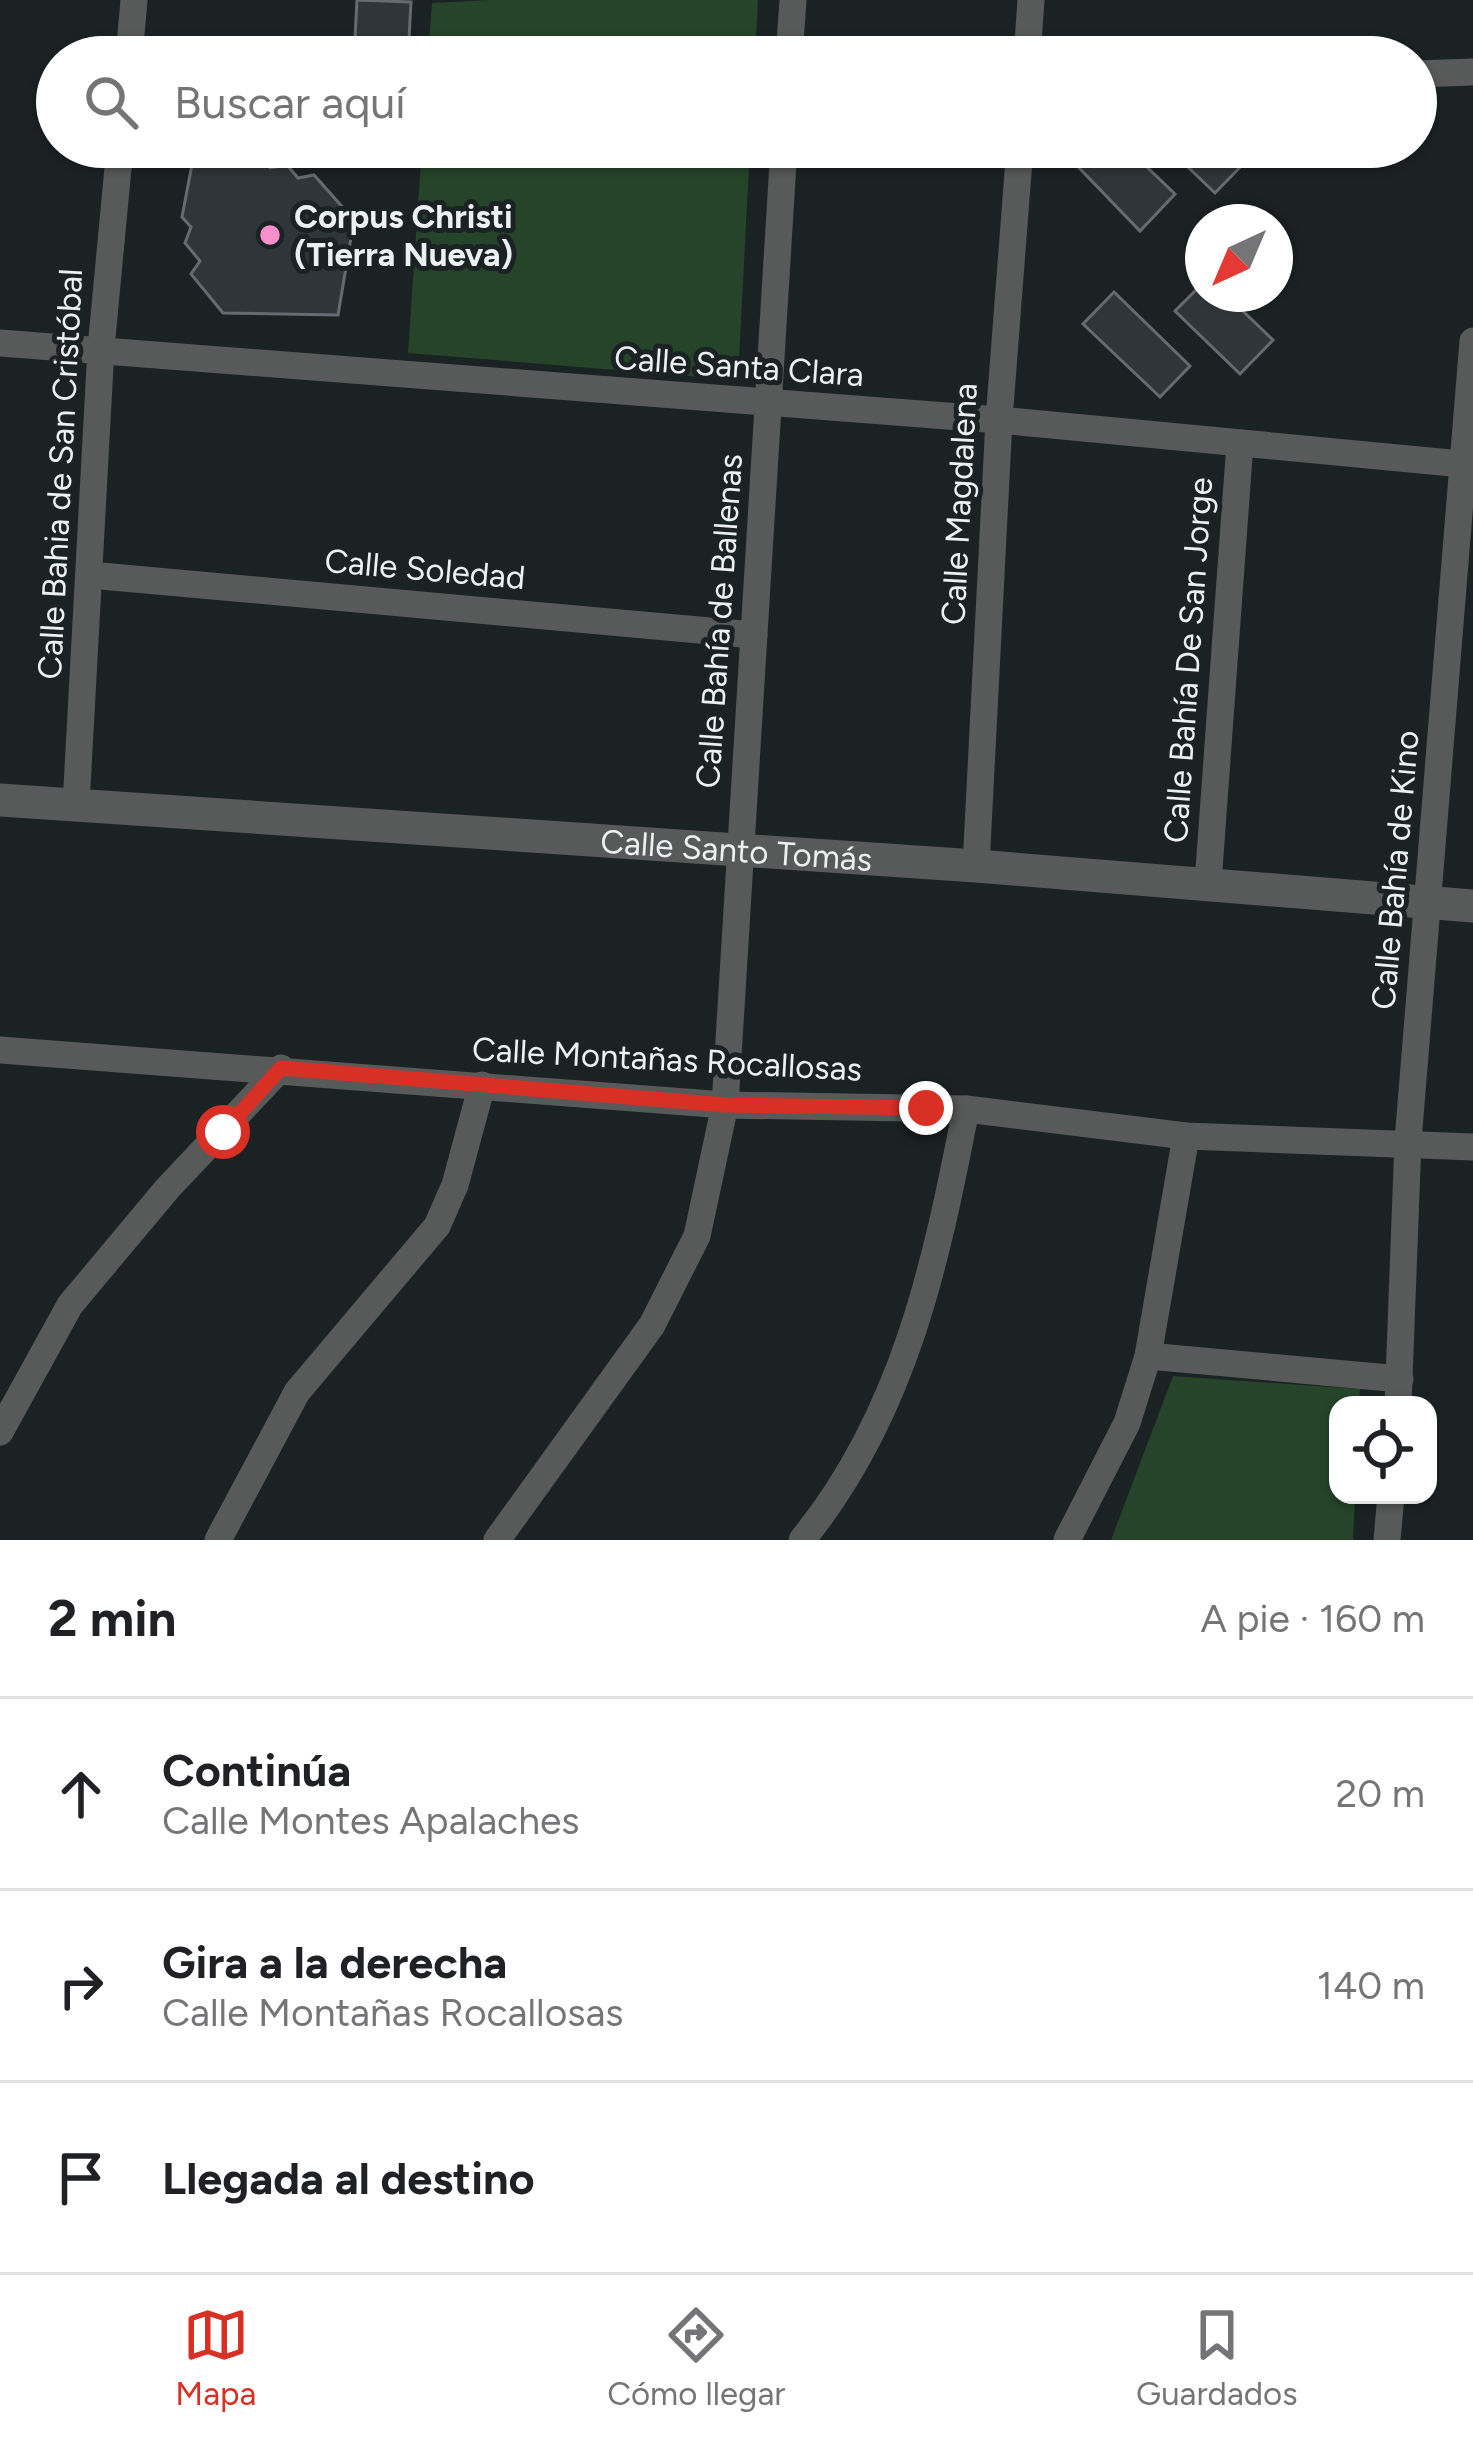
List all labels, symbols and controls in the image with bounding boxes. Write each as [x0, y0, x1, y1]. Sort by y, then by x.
search box [36, 36, 1437, 168]
icon: search [78, 69, 144, 135]
text: Buscar aquí [174, 75, 406, 129]
place label: Corpus Christi (Tierra Nueva) [294, 197, 513, 274]
north arrow [1185, 204, 1293, 312]
marker: Corpus Christi (Tierra Nueva) [257, 222, 283, 248]
street label: Calle Bahia de San Cristóbal [30, 268, 90, 680]
street label: Calle Santa Clara [613, 338, 865, 394]
street label: Calle Magdalena [933, 382, 985, 626]
street label: Calle Bahía de Ballenas [688, 453, 750, 789]
street label: Calle Bahía De San Jorge [1156, 476, 1220, 844]
street label: Calle Soledad [323, 541, 527, 597]
street label: Calle Bahía de Kino [1363, 729, 1427, 1011]
street label: Calle Santo Tomás [599, 821, 873, 878]
street label: Calle Montañas Rocallosas [471, 1029, 863, 1089]
route end [899, 1081, 953, 1135]
route start [196, 1105, 250, 1159]
map controls [1329, 1396, 1437, 1504]
button: locate [1329, 1396, 1437, 1504]
text: 2 min [48, 1588, 176, 1649]
text: A pie · 160 m [1200, 1595, 1425, 1642]
text: Continúa [162, 1743, 351, 1797]
icon: ahead [48, 1761, 114, 1827]
text: 20 m [1335, 1770, 1425, 1817]
text: Calle Montes Apalaches [162, 1797, 579, 1844]
text: Gira a la derecha [162, 1935, 507, 1989]
icon: right [48, 1953, 114, 2019]
text: 140 m [1317, 1962, 1425, 2009]
text: Calle Montañas Rocallosas [162, 1989, 624, 2036]
icon: arrive [48, 2145, 114, 2211]
text: Llegada al destino [162, 2151, 535, 2205]
tab: Mapa [175, 2302, 256, 2413]
tab: Cómo llegar [607, 2302, 785, 2413]
tab: Guardados [1136, 2302, 1298, 2413]

